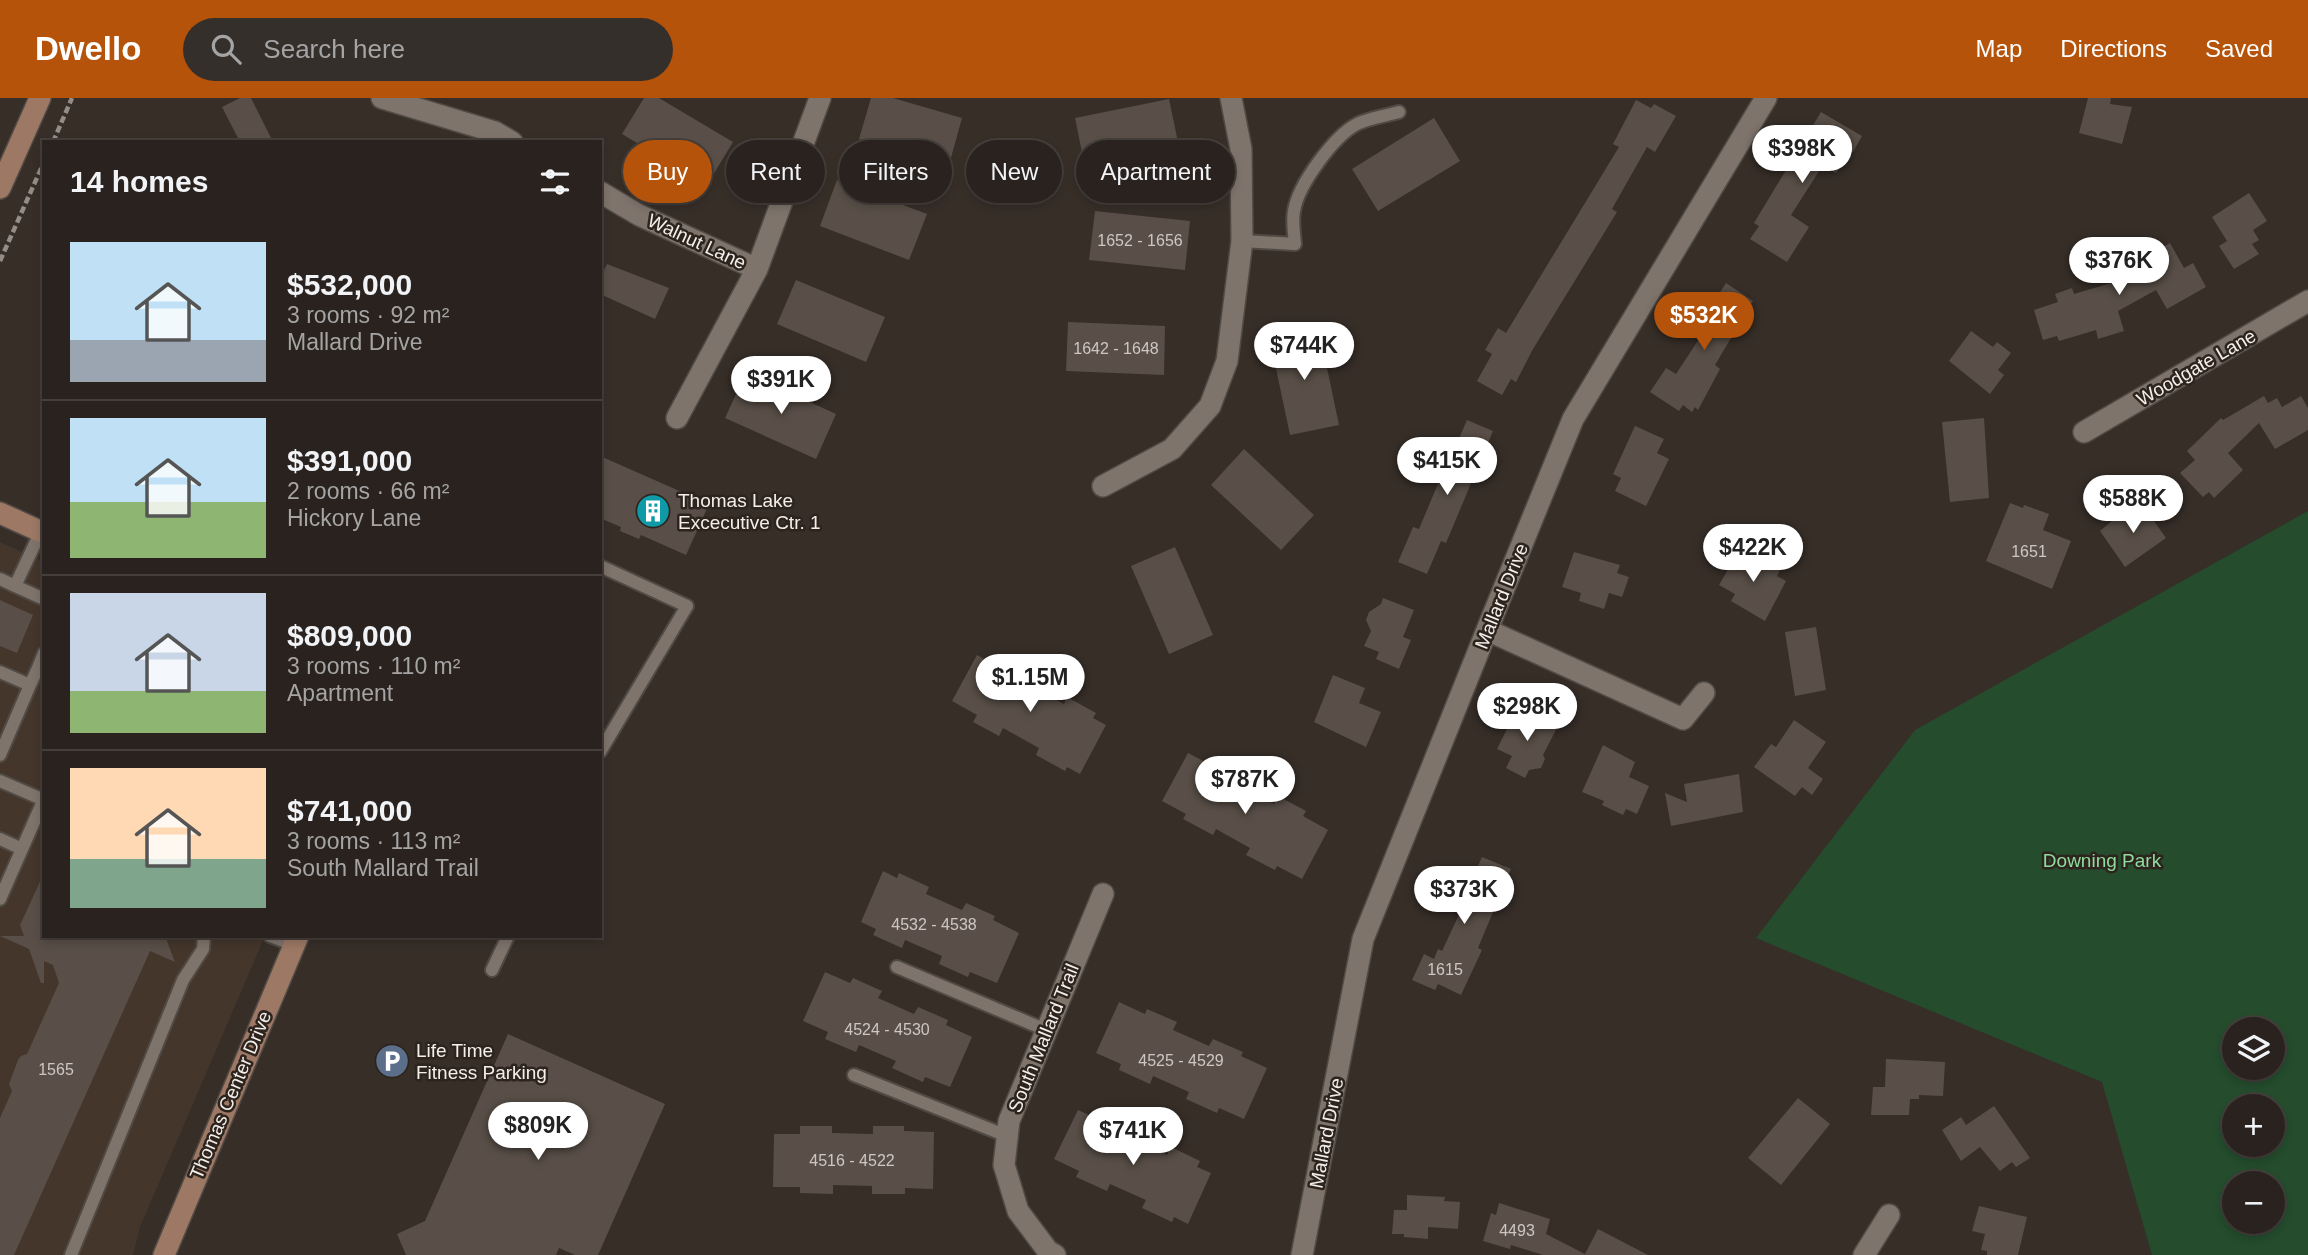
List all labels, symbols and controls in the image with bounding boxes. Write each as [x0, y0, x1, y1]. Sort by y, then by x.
search box [183, 18, 673, 81]
text: Dwello [35, 30, 141, 67]
icon: search [207, 30, 245, 68]
text: Search here [263, 34, 405, 64]
text: Map [1976, 35, 2022, 62]
text: Directions [2060, 35, 2167, 62]
text: Saved [2205, 35, 2273, 62]
pin: $398K [1753, 126, 1851, 185]
text: $398K [1768, 135, 1836, 161]
chip: Buy [623, 140, 712, 203]
chip: Rent [726, 140, 825, 203]
chip: Filters [839, 140, 952, 203]
chip: New [966, 140, 1062, 203]
chip: Apartment [1076, 140, 1235, 203]
icon: filters [536, 163, 574, 201]
text: 14 homes [70, 165, 208, 198]
street label: Walnut Lane [644, 210, 749, 273]
house number: 1652 - 1656 [1097, 232, 1183, 249]
pin: $376K [2070, 238, 2168, 297]
text: $376K [2085, 247, 2153, 273]
text: $532,000 [287, 268, 412, 301]
icon: home [126, 270, 210, 354]
pin: $532K [1655, 292, 1753, 352]
text: 3 rooms · 92 m² [287, 302, 449, 328]
text: $532K [1670, 302, 1738, 328]
pin: $744K [1255, 322, 1353, 382]
street label: Woodgate Lane [2133, 325, 2259, 410]
text: Mallard Drive [287, 329, 422, 355]
text: $744K [1270, 332, 1338, 358]
house number: 1642 - 1648 [1073, 340, 1159, 357]
pin: $391K [732, 356, 830, 416]
text: $391K [747, 366, 815, 392]
pin: $415K [1398, 438, 1496, 497]
text: $391,000 [287, 444, 412, 477]
icon: home [126, 446, 210, 530]
text: $415K [1413, 447, 1481, 473]
pin: $588K [2084, 476, 2182, 535]
text: 2 rooms · 66 m² [287, 478, 449, 504]
text: $588K [2099, 485, 2167, 511]
place label: Thomas Lake Excecutive Ctr. 1 [678, 490, 821, 533]
building icon: Thomas Lake Excecutive Ctr. 1 [634, 492, 672, 530]
text: Hickory Lane [287, 505, 421, 531]
pin: $422K [1704, 524, 1802, 584]
text: $422K [1719, 534, 1787, 560]
street label: Mallard Drive [1471, 540, 1532, 652]
house number: 1651 [2011, 543, 2047, 560]
text: $809,000 [287, 619, 412, 652]
icon: home [126, 621, 210, 705]
text: 3 rooms · 110 m² [287, 653, 460, 679]
pin: $1.15M [973, 654, 1087, 714]
text: $1.15M [992, 664, 1068, 690]
text: Apartment [287, 680, 393, 706]
pin: $298K [1478, 684, 1576, 743]
text: $298K [1493, 693, 1561, 719]
pin: $787K [1196, 756, 1294, 816]
text: $787K [1211, 766, 1279, 792]
text: $741,000 [287, 794, 412, 827]
icon: home [126, 796, 210, 880]
text: 3 rooms · 113 m² [287, 828, 460, 854]
park label: Downing Park [2043, 850, 2162, 871]
text: South Mallard Trail [287, 855, 479, 881]
pin: $373K [1415, 866, 1513, 926]
text: $373K [1430, 876, 1498, 902]
house number: 4532 - 4538 [891, 916, 977, 933]
street label: South Mallard Trail [1004, 961, 1083, 1116]
house number: 1615 [1427, 961, 1463, 978]
street label: Thomas Center Drive [186, 1008, 275, 1182]
map controls [2222, 1017, 2285, 1234]
button: layers [2222, 1017, 2285, 1080]
house number: 4524 - 4530 [844, 1021, 930, 1038]
place label: Life Time Fitness Parking [416, 1040, 547, 1083]
parking icon: Life Time Fitness Parking [373, 1042, 411, 1080]
house number: 4525 - 4529 [1138, 1052, 1224, 1069]
house number: 1565 [38, 1061, 74, 1078]
street label: Mallard Drive [1306, 1076, 1347, 1190]
button: + [2222, 1094, 2285, 1157]
pin: $809K [489, 1102, 587, 1162]
pin: $741K [1084, 1108, 1182, 1167]
text: $809K [504, 1112, 572, 1138]
text: $741K [1099, 1117, 1167, 1143]
house number: 4516 - 4522 [809, 1152, 895, 1169]
button: − [2222, 1171, 2285, 1234]
house number: 4493 [1499, 1222, 1535, 1239]

